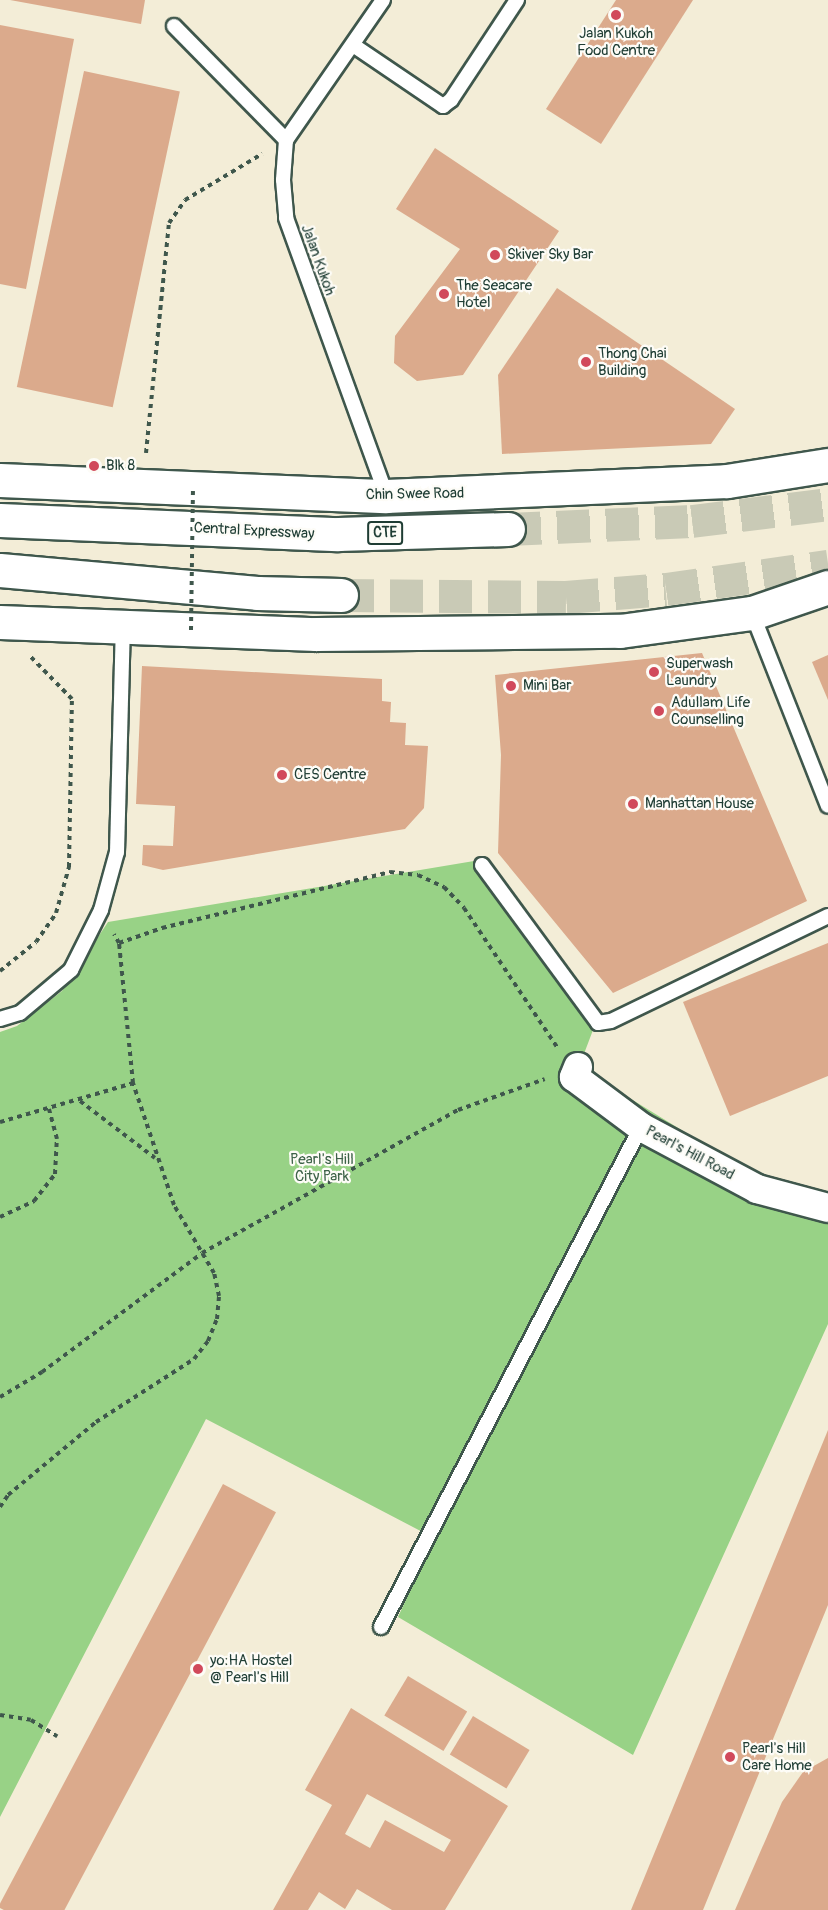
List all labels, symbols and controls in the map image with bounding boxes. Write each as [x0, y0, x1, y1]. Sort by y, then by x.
marker: Jalan Kukoh Food Centre [609, 8, 623, 22]
place label: Jalan Kukoh Food Centre [577, 24, 655, 59]
street label: Jalan Kukoh [297, 222, 339, 298]
place label: Skiver Sky Bar [507, 246, 593, 264]
marker: Skiver Sky Bar [488, 248, 502, 262]
place label: The Seacare Hotel [456, 276, 532, 311]
marker: The Seacare Hotel [437, 287, 451, 301]
place label: Thong Chai Building [598, 344, 666, 379]
marker: Thong Chai Building [579, 355, 593, 369]
place label: Blk 8 [106, 457, 135, 475]
marker: Blk 8 [87, 459, 101, 473]
street label: Chin Swee Road [366, 484, 464, 504]
street label: Central Expressway [193, 519, 315, 543]
road number: CTE [367, 522, 403, 544]
place label: Superwash Laundry [666, 654, 733, 689]
marker: Superwash Laundry [647, 665, 661, 679]
place label: Mini Bar [523, 677, 572, 695]
marker: Mini Bar [504, 679, 518, 693]
place label: Adullam Life Counselling [671, 693, 750, 728]
marker: Adullam Life Counselling [652, 704, 666, 718]
place label: CES Centre [294, 766, 366, 784]
marker: CES Centre [275, 768, 289, 782]
place label: Manhattan House [645, 795, 754, 813]
marker: Manhattan House [626, 797, 640, 811]
street label: Pearl's Hill Road [642, 1122, 738, 1184]
park label: Pearl's Hill City Park [290, 1150, 354, 1185]
place label: yo:HA Hostel @ Pearl's Hill [210, 1651, 292, 1686]
marker: yo:HA Hostel @ Pearl's Hill [191, 1662, 205, 1676]
place label: Pearl's Hill Care Home [742, 1739, 812, 1774]
marker: Pearl's Hill Care Home [723, 1750, 737, 1764]

